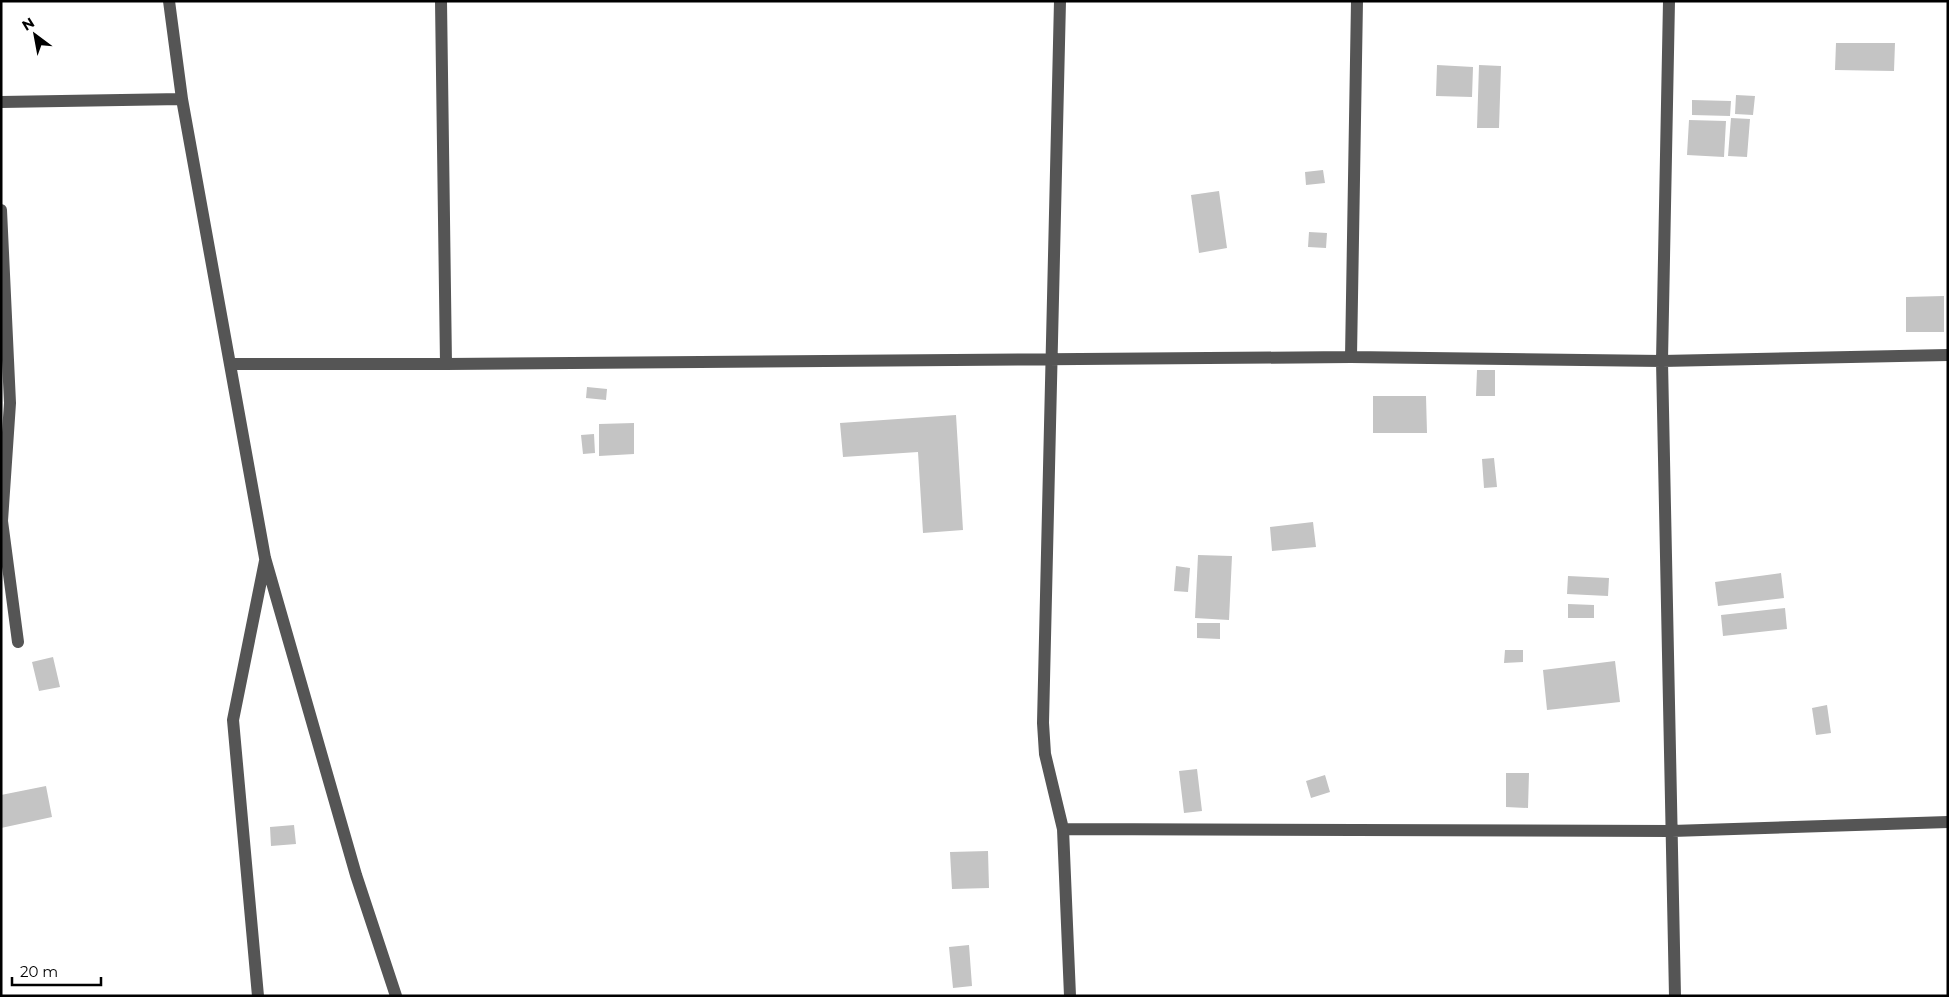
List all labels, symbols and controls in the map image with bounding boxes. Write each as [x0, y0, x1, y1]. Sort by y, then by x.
north arrow [10, 10, 60, 60]
text: N [19, 13, 38, 35]
scale bar [12, 954, 101, 986]
text: 20 m [20, 962, 58, 981]

